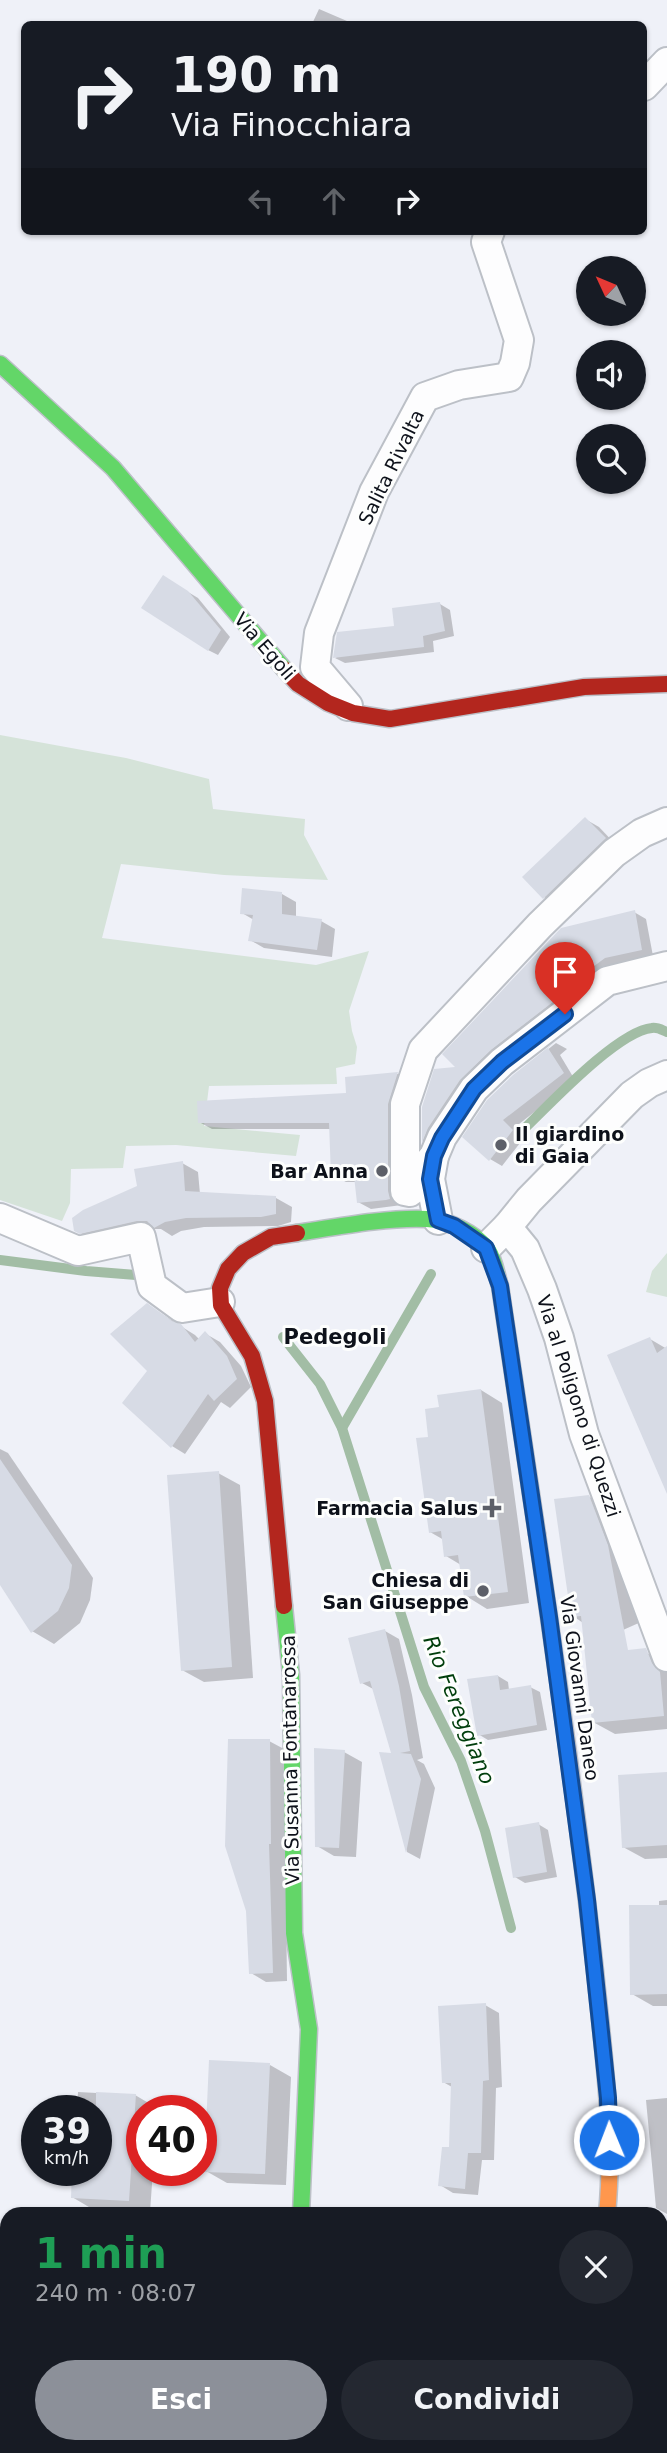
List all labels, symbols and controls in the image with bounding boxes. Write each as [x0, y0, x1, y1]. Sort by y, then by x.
text: 190 m [171, 47, 341, 104]
icon: right [56, 49, 147, 140]
text: Via Finocchiara [171, 106, 412, 144]
icon: left [242, 182, 280, 220]
icon: ahead [315, 182, 353, 220]
icon: right [388, 182, 426, 220]
north arrow [576, 256, 646, 326]
map controls [576, 256, 646, 494]
button: sound [576, 340, 646, 410]
street label: Salita Rivalta [354, 406, 428, 528]
button: search [576, 424, 646, 494]
street label: Via Egoli [230, 608, 300, 684]
pin [535, 942, 595, 1014]
icon: arrive [546, 953, 584, 991]
place label: Il giardino di Gaia [515, 1123, 624, 1167]
marker: Il giardino di Gaia [493, 1137, 509, 1153]
place label: Bar Anna [270, 1160, 368, 1182]
marker: Bar Anna [374, 1163, 390, 1179]
street label: Via al Poligono di Quezzi [533, 1292, 625, 1520]
district label: Pedegoli [284, 1325, 386, 1349]
place label: Farmacia Salus [316, 1497, 478, 1519]
marker: Farmacia Salus [484, 1500, 500, 1516]
place label: Chiesa di San Giuseppe [322, 1569, 469, 1613]
marker: Chiesa di San Giuseppe [475, 1583, 491, 1599]
street label: Via Giovanni Daneo [556, 1594, 604, 1782]
water label: Rio Fereggiano [418, 1632, 500, 1788]
street label: Via Susanna Fontanarossa [277, 1635, 303, 1885]
speed limit sign: 40 [126, 2095, 217, 2186]
position arrow [572, 2103, 646, 2177]
text: 39 [42, 2111, 91, 2151]
text: km/h [44, 2147, 89, 2168]
text: 1 min [35, 2229, 167, 2278]
button: close [559, 2230, 633, 2304]
text: 240 m · 08:07 [35, 2280, 197, 2306]
button: Esci [35, 2360, 327, 2440]
button: Condividi [341, 2360, 633, 2440]

